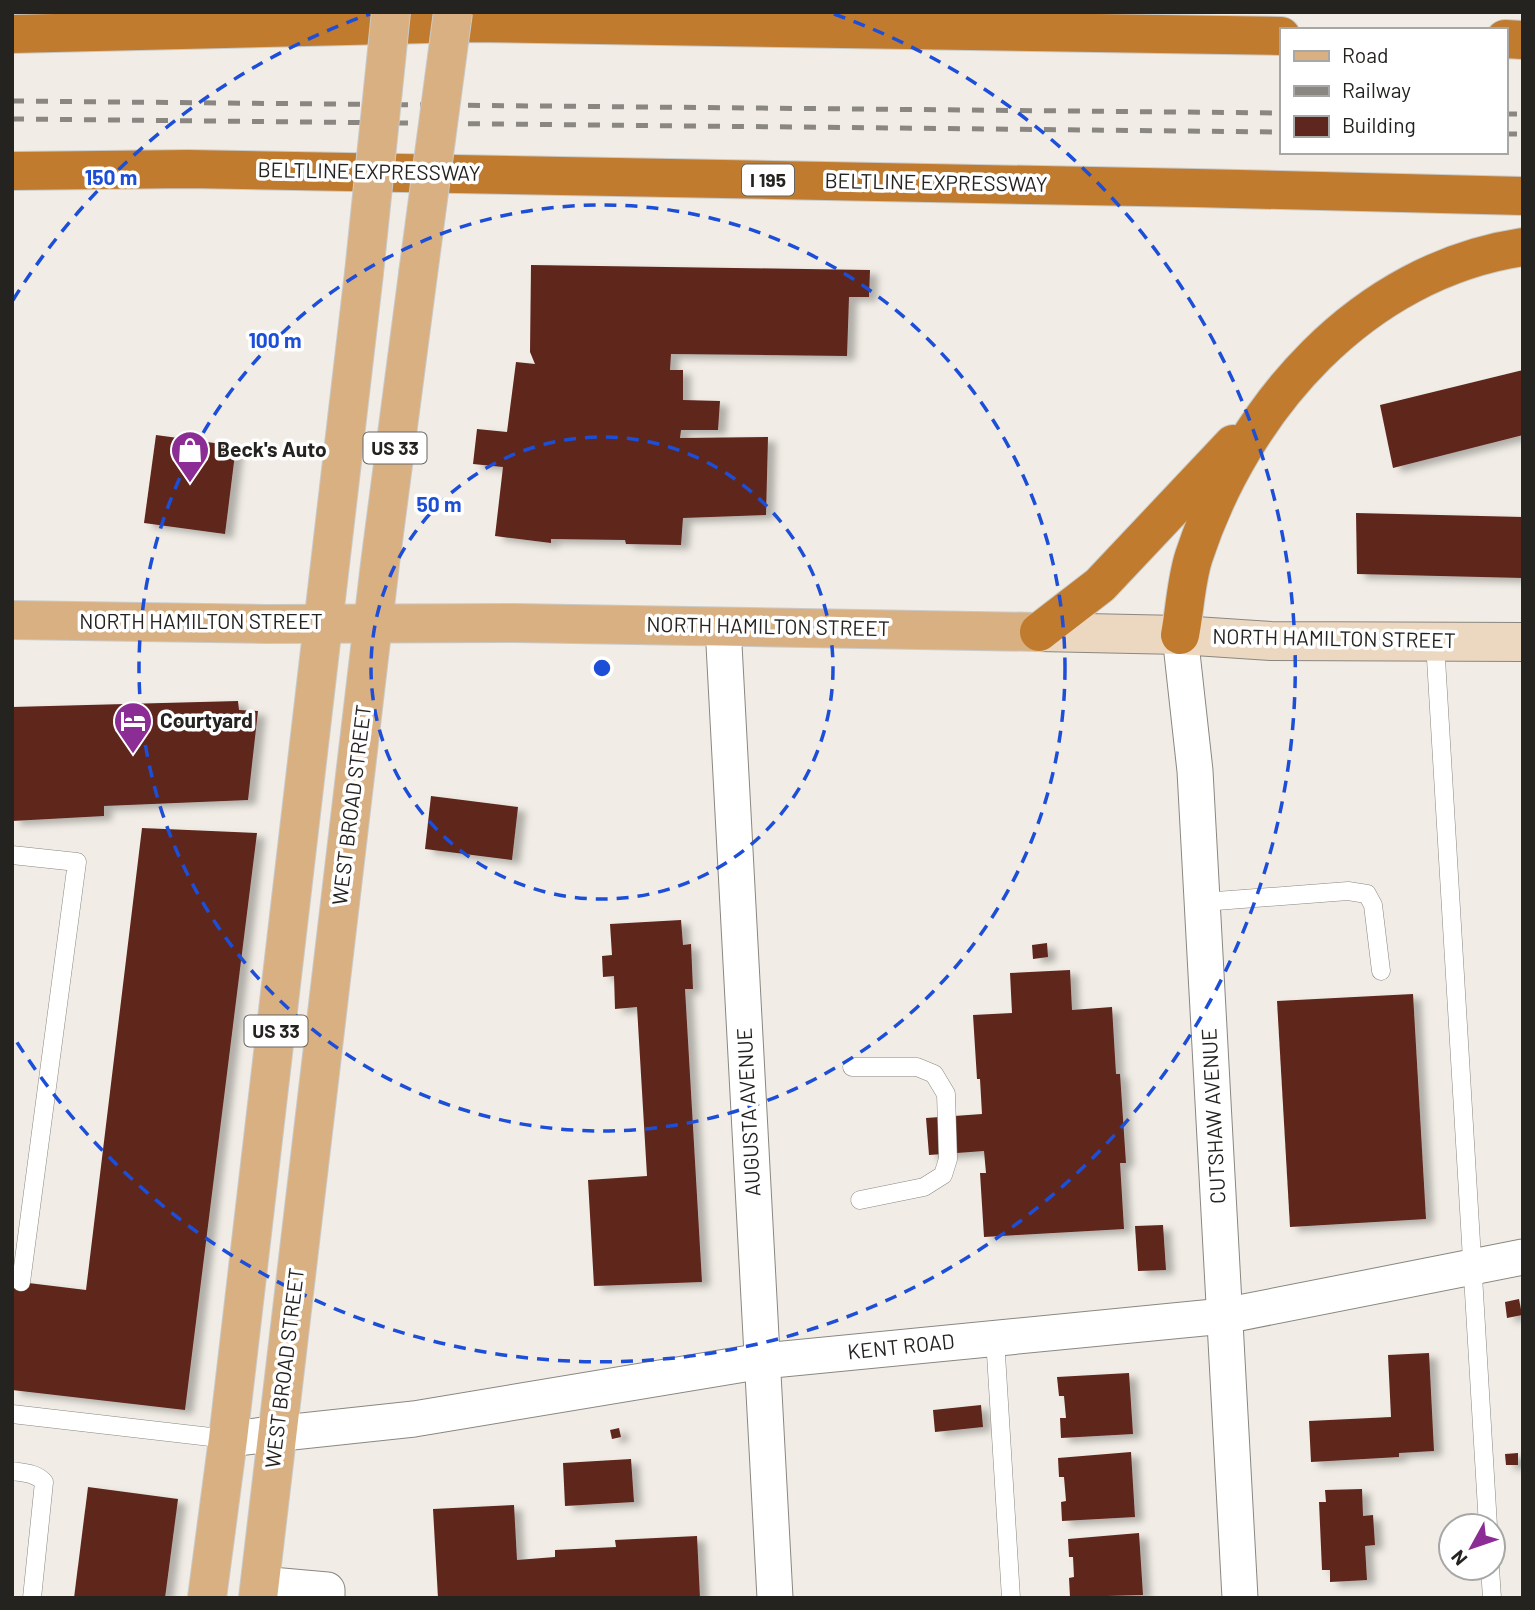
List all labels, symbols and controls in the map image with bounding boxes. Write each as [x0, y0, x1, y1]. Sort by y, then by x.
legend [1280, 28, 1507, 154]
text: Road [1342, 42, 1388, 67]
text: Railway [1342, 77, 1411, 102]
text: Building [1342, 112, 1416, 137]
street label: BELTLINE EXPRESSWAY [257, 156, 481, 185]
text: 150 m [85, 164, 137, 189]
road number: I 195 [742, 164, 794, 196]
street label: BELTLINE EXPRESSWAY [824, 167, 1048, 196]
text: 100 m [248, 327, 302, 352]
shop icon: Beck's Auto [169, 429, 211, 484]
road number: US 33 [364, 432, 426, 463]
place label: Beck's Auto [217, 436, 327, 461]
text: 50 m [416, 491, 462, 516]
street label: NORTH HAMILTON STREET [79, 608, 323, 633]
street label: NORTH HAMILTON STREET [646, 611, 890, 640]
street label: NORTH HAMILTON STREET [1212, 623, 1456, 652]
centre of rings [590, 656, 614, 680]
hotel icon: Courtyard [112, 700, 154, 755]
street label: WEST BROAD STREET [326, 703, 375, 906]
place label: Courtyard [160, 707, 253, 732]
road number: US 33 [244, 1015, 308, 1046]
street label: AUGUSTA AVENUE [731, 1027, 764, 1197]
street label: CUTSHAW AVENUE [1195, 1028, 1230, 1205]
street label: WEST BROAD STREET [259, 1266, 308, 1469]
street label: KENT ROAD [846, 1327, 956, 1364]
north arrow [1437, 1512, 1507, 1582]
text: N [1446, 1546, 1471, 1570]

